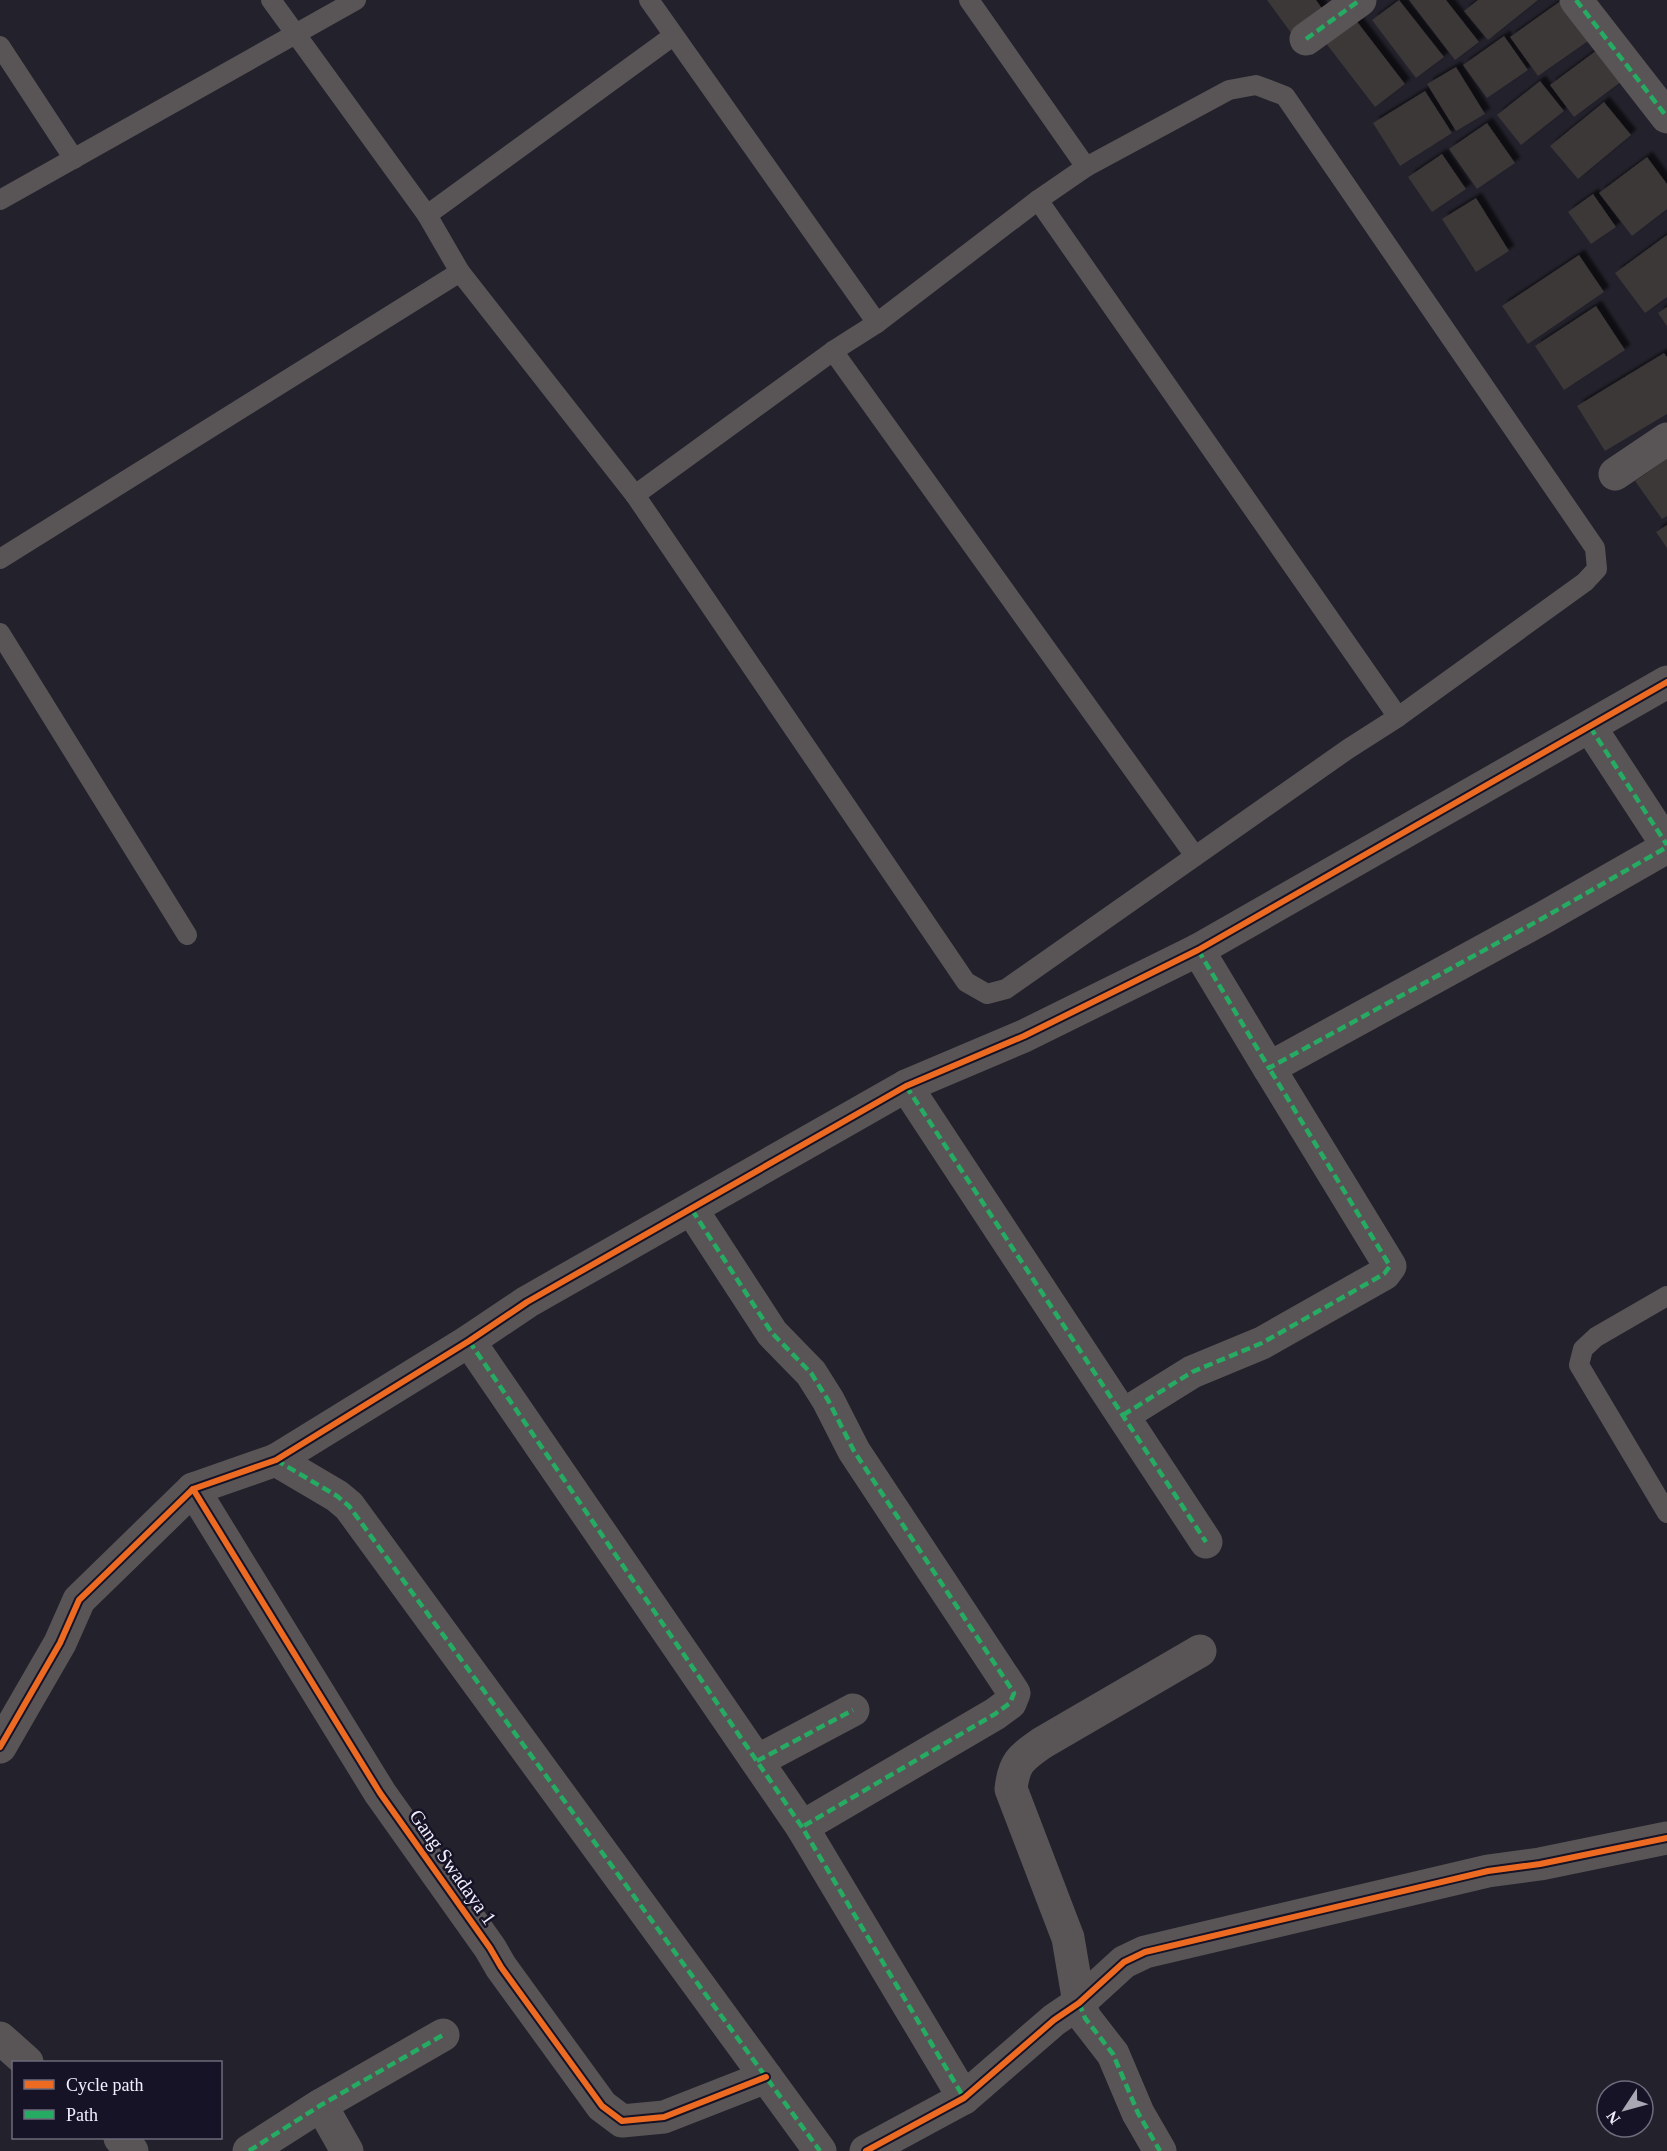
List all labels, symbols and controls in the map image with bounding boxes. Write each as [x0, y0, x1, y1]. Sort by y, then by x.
street label: Gang Swadaya 1 [404, 1805, 501, 1929]
legend [12, 2061, 222, 2139]
text: Cycle path [66, 2075, 143, 2095]
north arrow [1595, 2079, 1655, 2139]
text: Path [66, 2105, 98, 2125]
text: N [1603, 2107, 1624, 2127]

